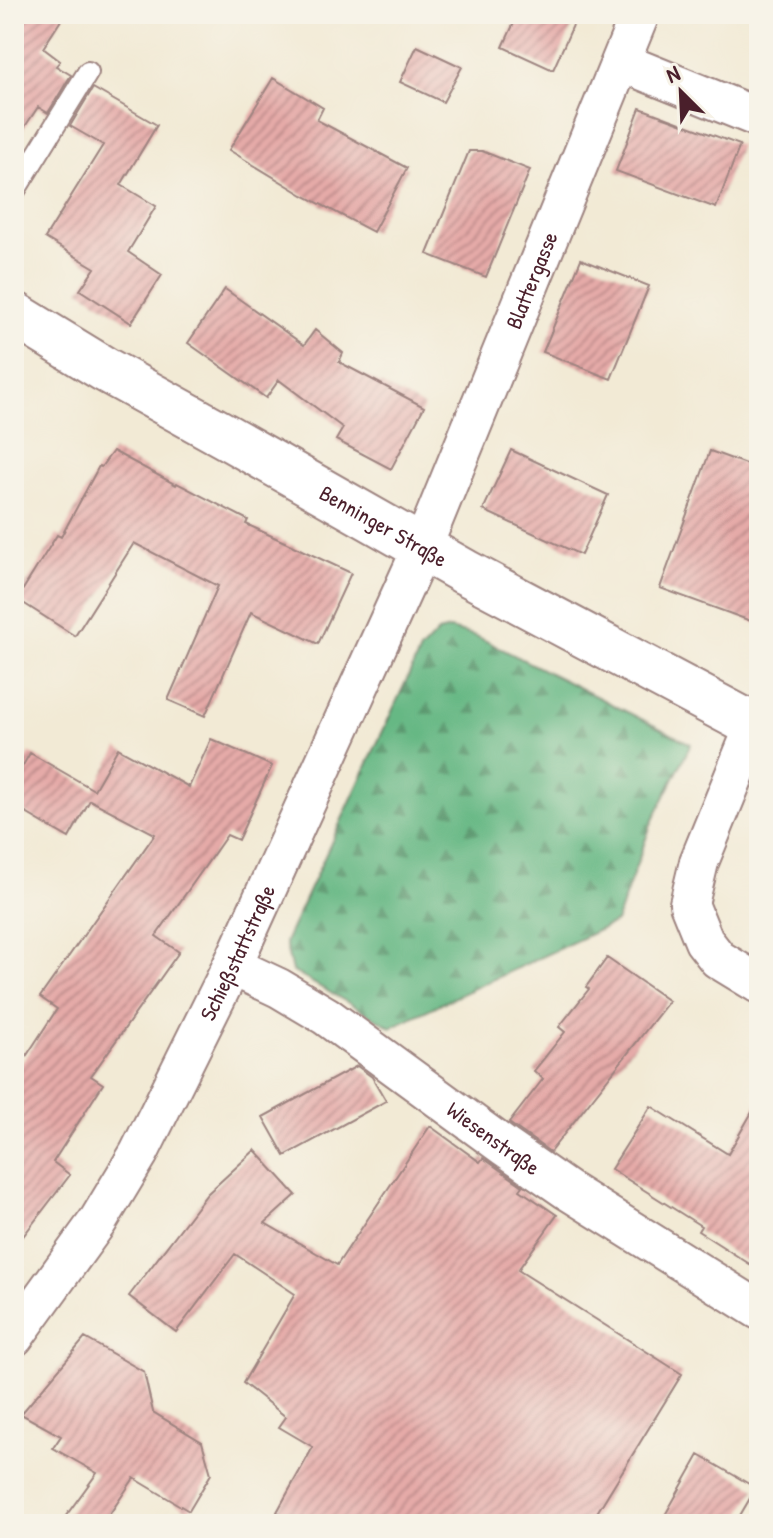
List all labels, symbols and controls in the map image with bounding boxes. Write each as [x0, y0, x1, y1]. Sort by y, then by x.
north arrow [641, 52, 721, 132]
text: N [661, 58, 685, 90]
street label: Blattergasse [498, 227, 565, 333]
street label: Benninger Straße [314, 478, 453, 574]
street label: Schießstattstraße [192, 880, 282, 1025]
street label: Wiesenstraße [441, 1094, 546, 1182]

